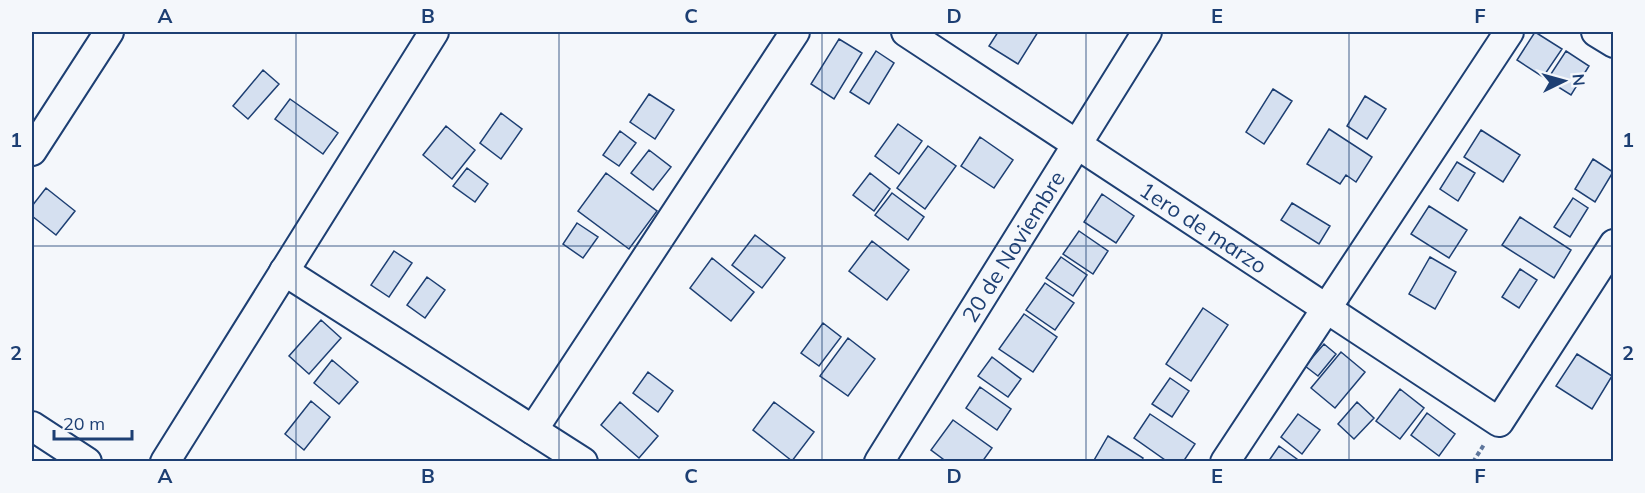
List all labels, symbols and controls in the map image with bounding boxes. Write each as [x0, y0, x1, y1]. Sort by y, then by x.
text: A [158, 3, 173, 28]
text: B [421, 3, 435, 28]
text: C [684, 3, 698, 28]
text: D [946, 3, 962, 28]
text: E [1211, 3, 1223, 28]
text: F [1474, 3, 1486, 28]
north arrow [1534, 51, 1594, 111]
text: N [1568, 73, 1589, 87]
text: 1 [10, 127, 22, 152]
text: 1 [1622, 127, 1634, 152]
street label: 20 de Noviembre [956, 166, 1071, 327]
street label: 1ero de marzo [1135, 176, 1272, 280]
text: 2 [10, 340, 22, 365]
text: 2 [1622, 340, 1634, 365]
scale bar [54, 403, 132, 441]
text: 20 m [63, 412, 105, 435]
text: A [158, 463, 173, 488]
text: B [421, 463, 435, 488]
text: C [684, 463, 698, 488]
text: D [946, 463, 962, 488]
text: E [1211, 463, 1223, 488]
text: F [1474, 463, 1486, 488]

